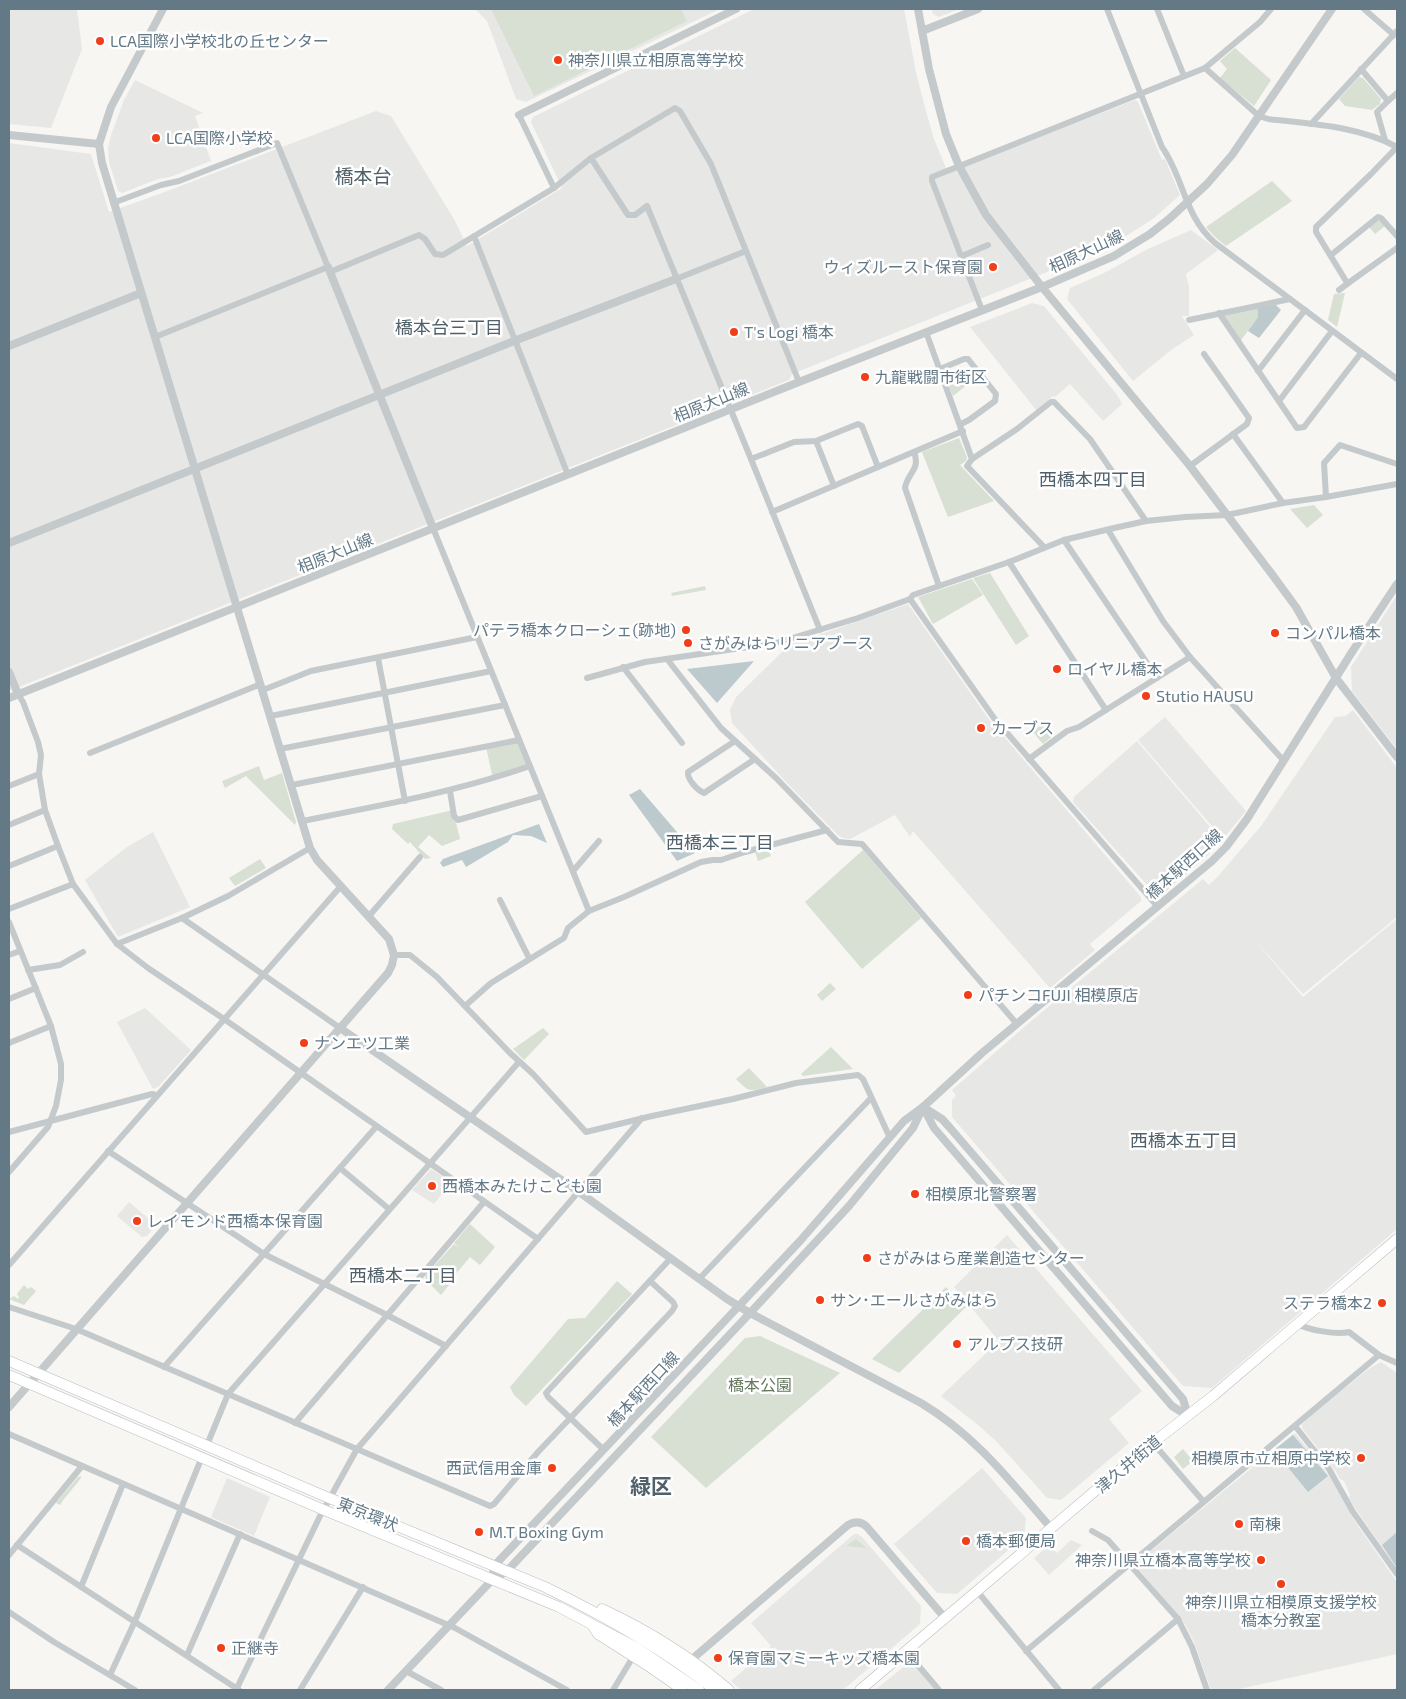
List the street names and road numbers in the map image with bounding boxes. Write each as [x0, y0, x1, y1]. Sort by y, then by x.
street label: 相原大山線 [1046, 225, 1126, 276]
street label: 相原大山線 [670, 378, 751, 425]
street label: 相原大山線 [294, 529, 375, 576]
street label: 橋本駅西口線 [1142, 824, 1226, 903]
street label: 橋本駅西口線 [603, 1347, 682, 1430]
street label: 津久井街道 [1091, 1431, 1164, 1497]
street label: 東京環状 [335, 1493, 401, 1534]

